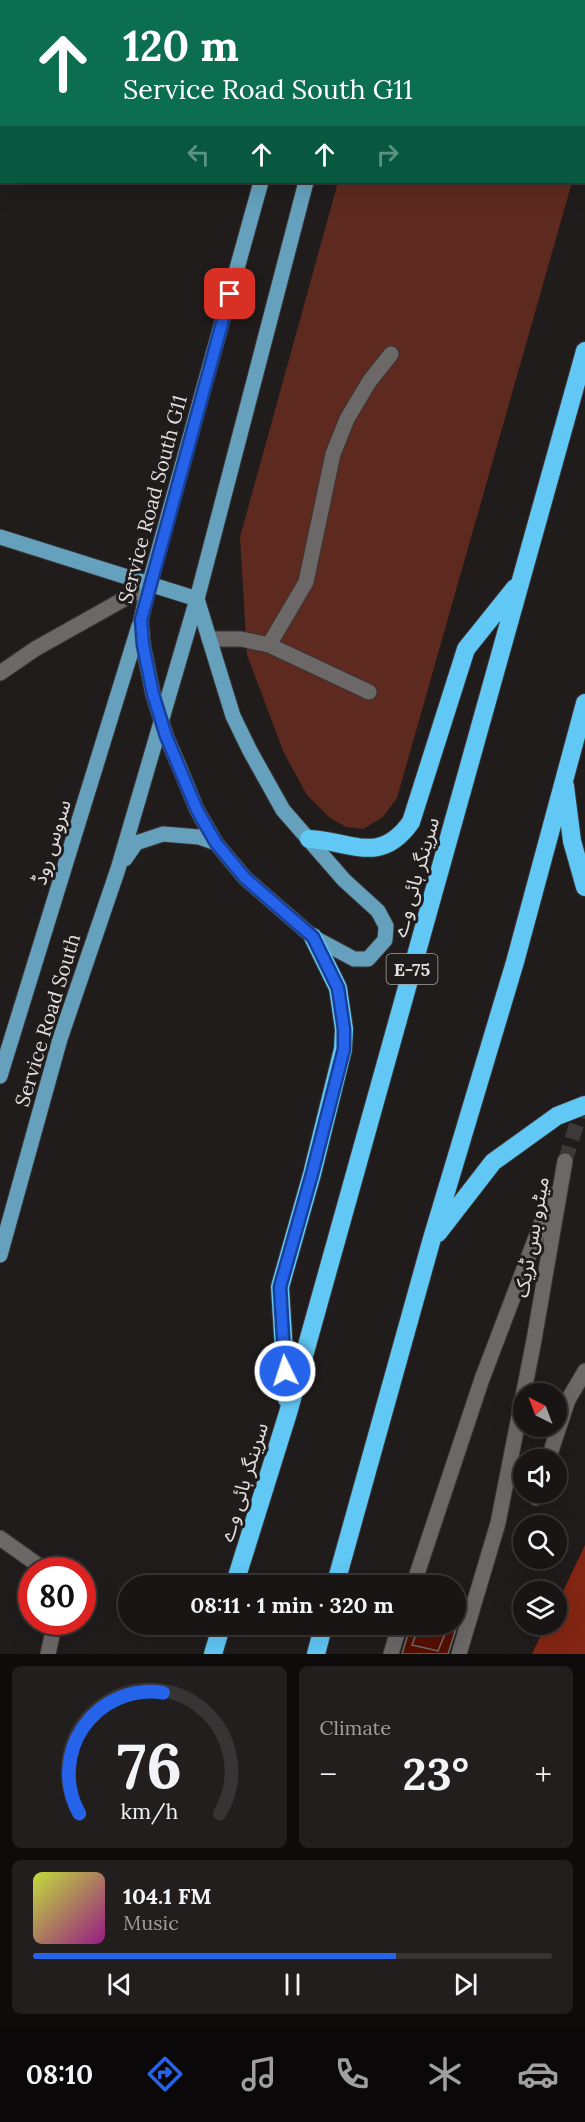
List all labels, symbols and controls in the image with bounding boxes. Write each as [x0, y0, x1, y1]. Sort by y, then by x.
text: 120 m [123, 19, 239, 73]
icon: ahead [24, 24, 102, 102]
text: Service Road South G11 [123, 72, 413, 106]
icon: left [182, 138, 215, 171]
icon: ahead [245, 138, 278, 171]
icon: ahead [308, 138, 341, 171]
icon: right [371, 138, 404, 171]
pin [204, 268, 255, 319]
icon: arrive [213, 277, 246, 310]
street label: Service Road South G11 [112, 392, 192, 606]
street label: سروس روڈ [26, 796, 76, 888]
street label: سرینگر ہائی وے [386, 814, 444, 940]
street label: Service Road South [9, 930, 85, 1110]
road number: E-75 [386, 954, 438, 984]
street label: میٹرو بس ٹریک [508, 1175, 554, 1299]
position arrow [253, 1339, 317, 1403]
north arrow [513, 1383, 567, 1437]
map controls [513, 1383, 567, 1635]
street label: سرینگر ہائی وے [213, 1419, 273, 1545]
button: sound [513, 1449, 567, 1503]
button: search [513, 1515, 567, 1569]
speed limit sign: 80 [18, 1557, 96, 1635]
button: layers [513, 1581, 567, 1635]
text: 08:11 · 1 min · 320 m [190, 1591, 394, 1619]
text: Climate [320, 1715, 391, 1740]
text: 76 [117, 1725, 182, 1805]
text: 23° [403, 1745, 469, 1802]
text: − [320, 1753, 337, 1795]
text: + [534, 1753, 552, 1795]
text: km/h [120, 1797, 178, 1825]
text: 104.1 FM [123, 1882, 212, 1910]
text: Music [123, 1910, 179, 1935]
icon: previous [103, 1968, 136, 2001]
icon: pause [276, 1968, 309, 2001]
icon: next [449, 1968, 482, 2001]
icon: directions [144, 2053, 186, 2095]
icon: music [238, 2053, 280, 2095]
icon: phone [331, 2053, 373, 2095]
icon: climate [424, 2053, 466, 2095]
icon: car [517, 2053, 559, 2095]
text: 08:10 [26, 2057, 93, 2091]

